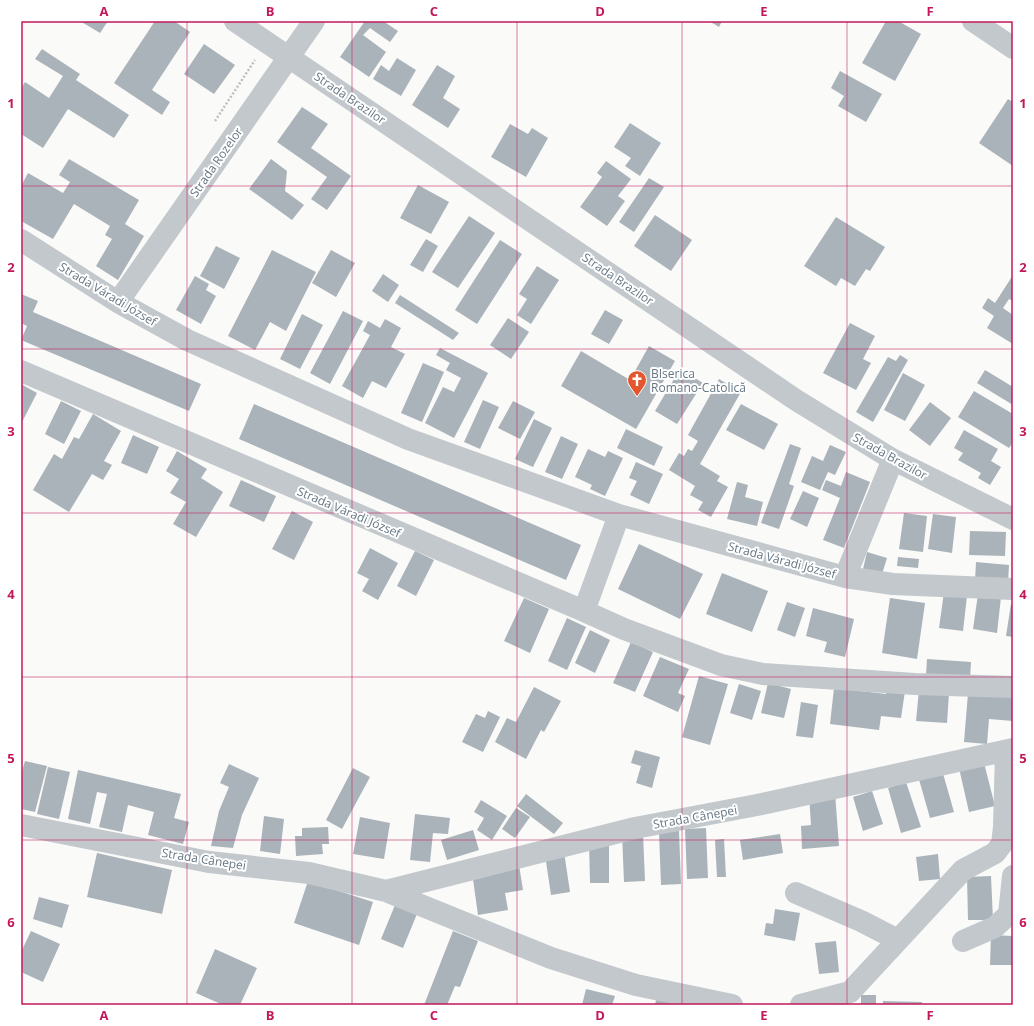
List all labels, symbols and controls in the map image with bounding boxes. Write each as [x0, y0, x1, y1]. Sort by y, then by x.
text: A [100, 2, 109, 20]
text: B [266, 2, 275, 20]
text: C [430, 2, 438, 20]
text: D [595, 2, 605, 20]
text: E [760, 2, 768, 20]
text: F [926, 2, 934, 20]
street label: Strada Brazilor [311, 68, 389, 128]
text: 1 [7, 94, 15, 112]
text: 1 [1019, 94, 1027, 112]
street label: Strada Rozelor [186, 124, 246, 200]
street label: Strada Brazilor [579, 249, 657, 309]
text: 2 [7, 258, 15, 276]
street label: Strada Váradi József [56, 258, 161, 330]
text: 2 [1019, 258, 1027, 276]
place label: BIserica Romano-Catolică [651, 365, 746, 396]
church icon: BIserica Romano-Catolică [626, 369, 648, 397]
text: 3 [7, 422, 15, 440]
text: 3 [1019, 422, 1027, 440]
street label: Strada Brazilor [850, 429, 930, 484]
street label: Strada Váradi József [295, 482, 404, 542]
street label: Strada Váradi József [726, 537, 839, 583]
text: 4 [7, 585, 15, 603]
text: 4 [1019, 585, 1027, 603]
text: 5 [7, 749, 15, 767]
text: 5 [1019, 749, 1027, 767]
street label: Strada Cânepei [652, 801, 738, 833]
street label: Strada Cânepei [161, 844, 247, 874]
text: 6 [7, 913, 15, 931]
text: 6 [1019, 913, 1027, 931]
text: A [100, 1006, 109, 1024]
text: B [266, 1006, 275, 1024]
text: C [430, 1006, 438, 1024]
text: D [595, 1006, 605, 1024]
text: E [760, 1006, 768, 1024]
text: F [926, 1006, 934, 1024]

